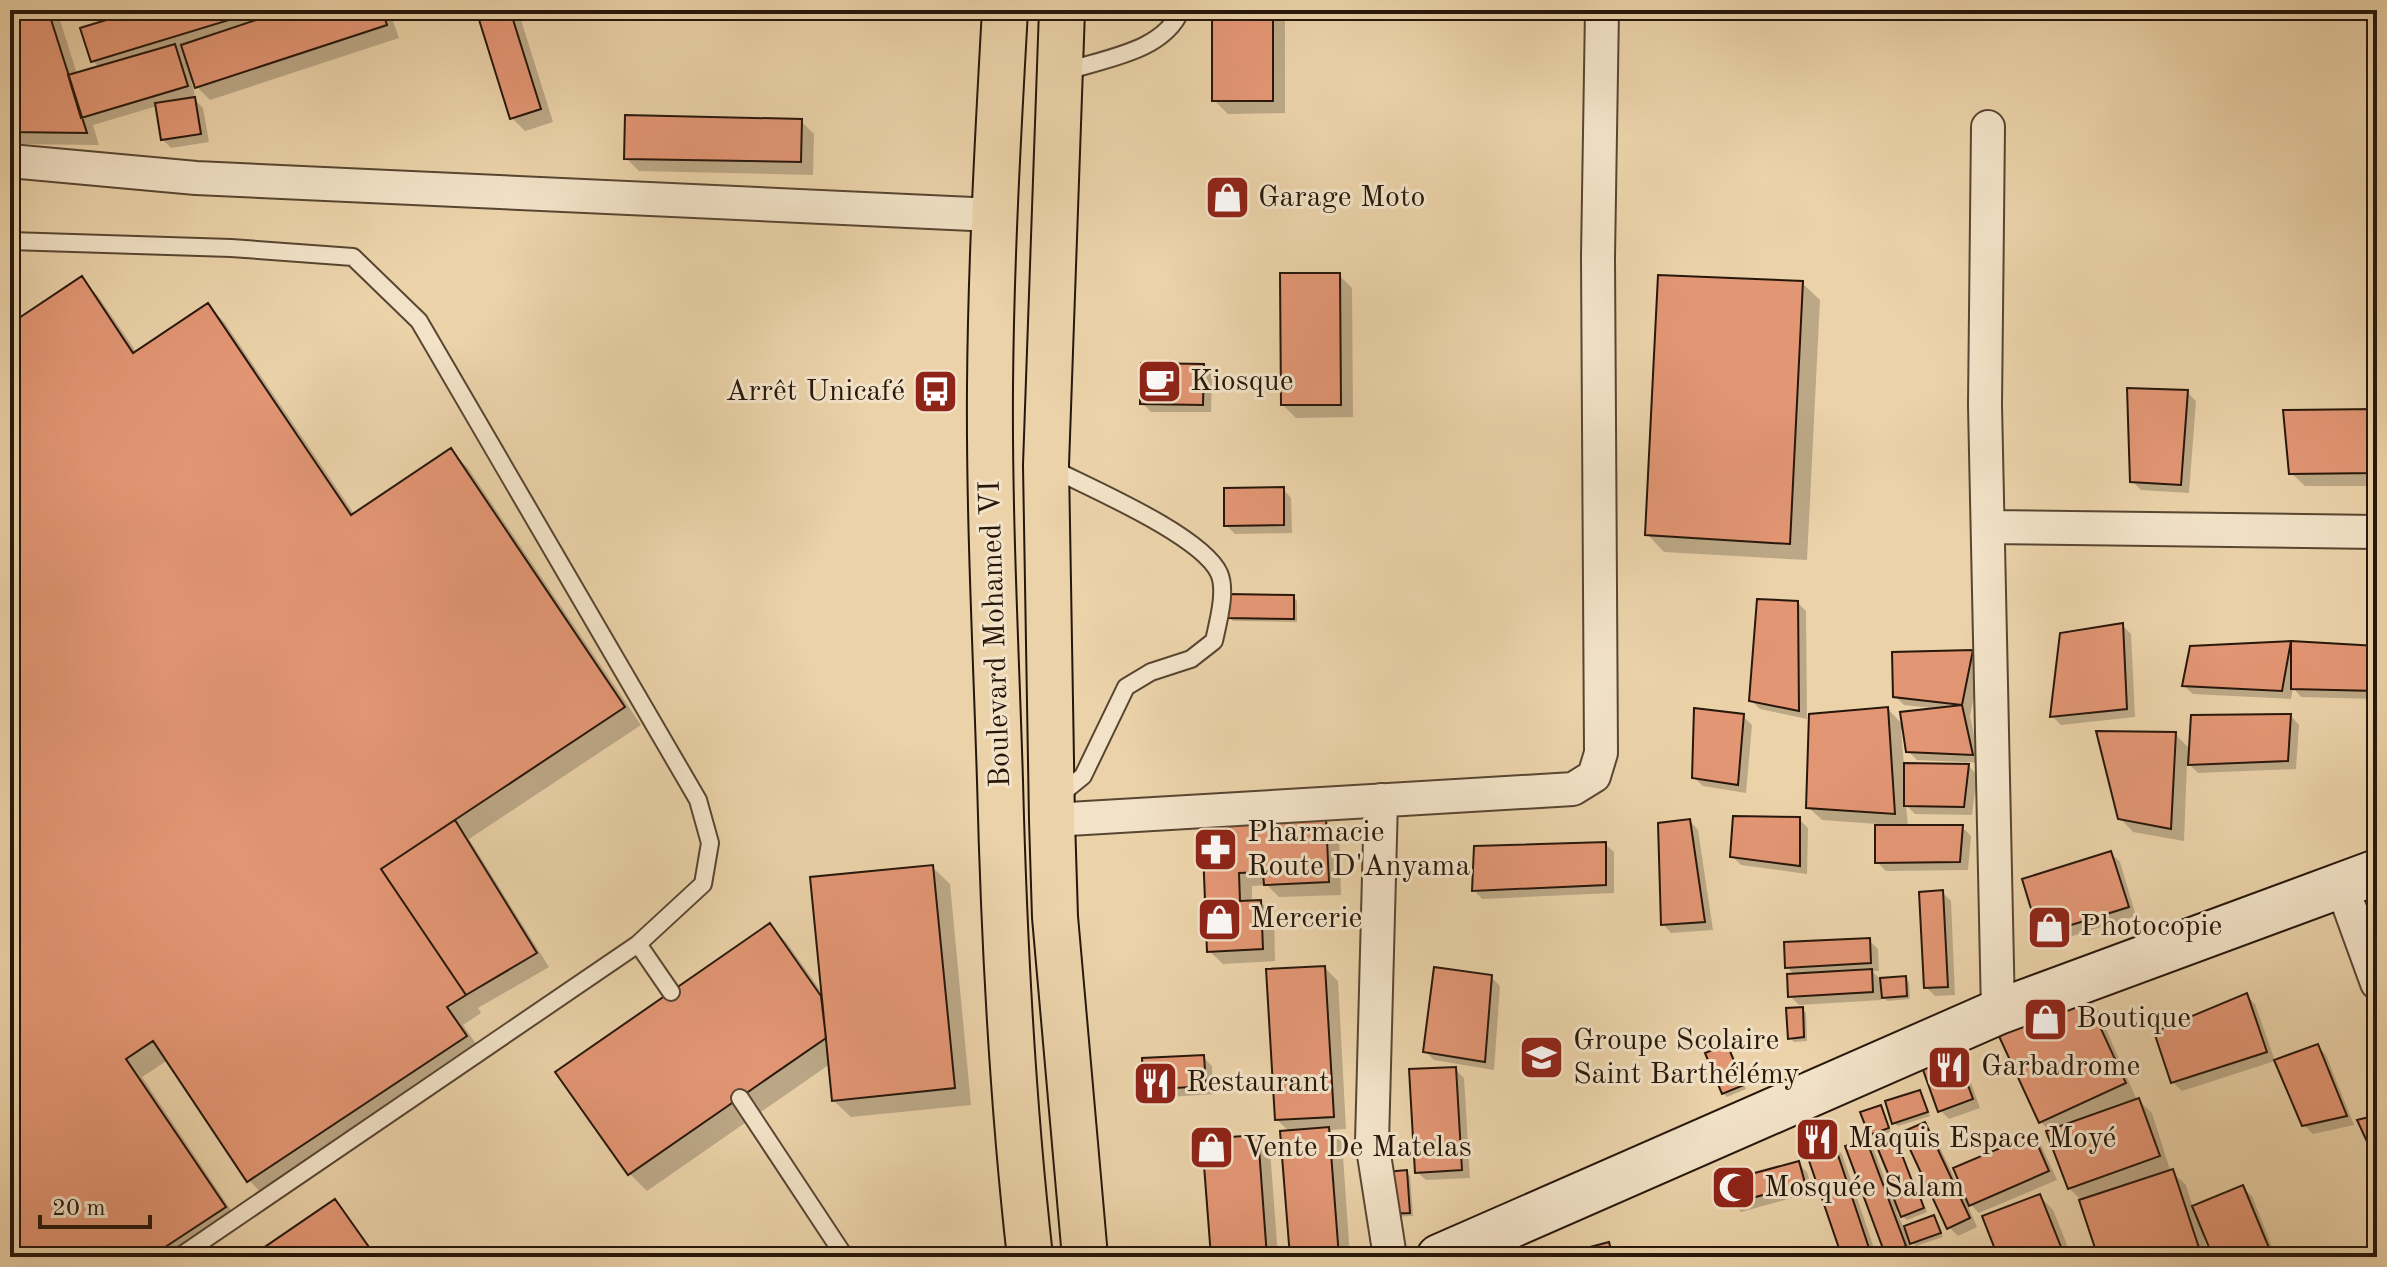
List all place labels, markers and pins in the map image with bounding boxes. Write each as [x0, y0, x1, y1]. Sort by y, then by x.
shop icon: Garage Moto [1203, 174, 1251, 222]
place label: Garage Moto [1258, 183, 1425, 213]
cafe icon: Kiosque [1135, 358, 1183, 406]
place label: Kiosque [1190, 367, 1294, 397]
bus stop icon: Arrêt Unicafé [912, 368, 960, 416]
place label: Arrêt Unicafé [725, 377, 905, 407]
place label: Pharmacie Route D'Anyama [1247, 818, 1470, 882]
pharmacy icon: Pharmacie Route D'Anyama [1192, 826, 1240, 874]
shop icon: Mercerie [1195, 895, 1243, 943]
shop icon: Photocopie [2025, 903, 2073, 951]
place label: Mercerie [1250, 904, 1362, 934]
place label: Photocopie [2080, 912, 2222, 942]
shop icon: Boutique [2021, 995, 2069, 1043]
place label: Boutique [2076, 1004, 2191, 1034]
place label: Groupe Scolaire Saint Barthélémy [1573, 1026, 1800, 1090]
school or university icon: Groupe Scolaire Saint Barthélémy [1518, 1034, 1566, 1082]
restaurant icon: Garbadrome [1926, 1043, 1974, 1091]
place label: Garbadrome [1981, 1052, 2140, 1082]
restaurant icon: Restaurant [1131, 1059, 1179, 1107]
place label: Restaurant [1186, 1068, 1329, 1098]
restaurant icon: Maquis Espace Moyé [1793, 1115, 1841, 1163]
shop icon: Vente De Matelas [1188, 1124, 1236, 1172]
place label: Maquis Espace Moyé [1848, 1124, 2116, 1154]
place label: Vente De Matelas [1243, 1133, 1472, 1163]
mosque icon: Mosquée Salam [1709, 1164, 1757, 1212]
place label: Mosquée Salam [1764, 1173, 1964, 1203]

